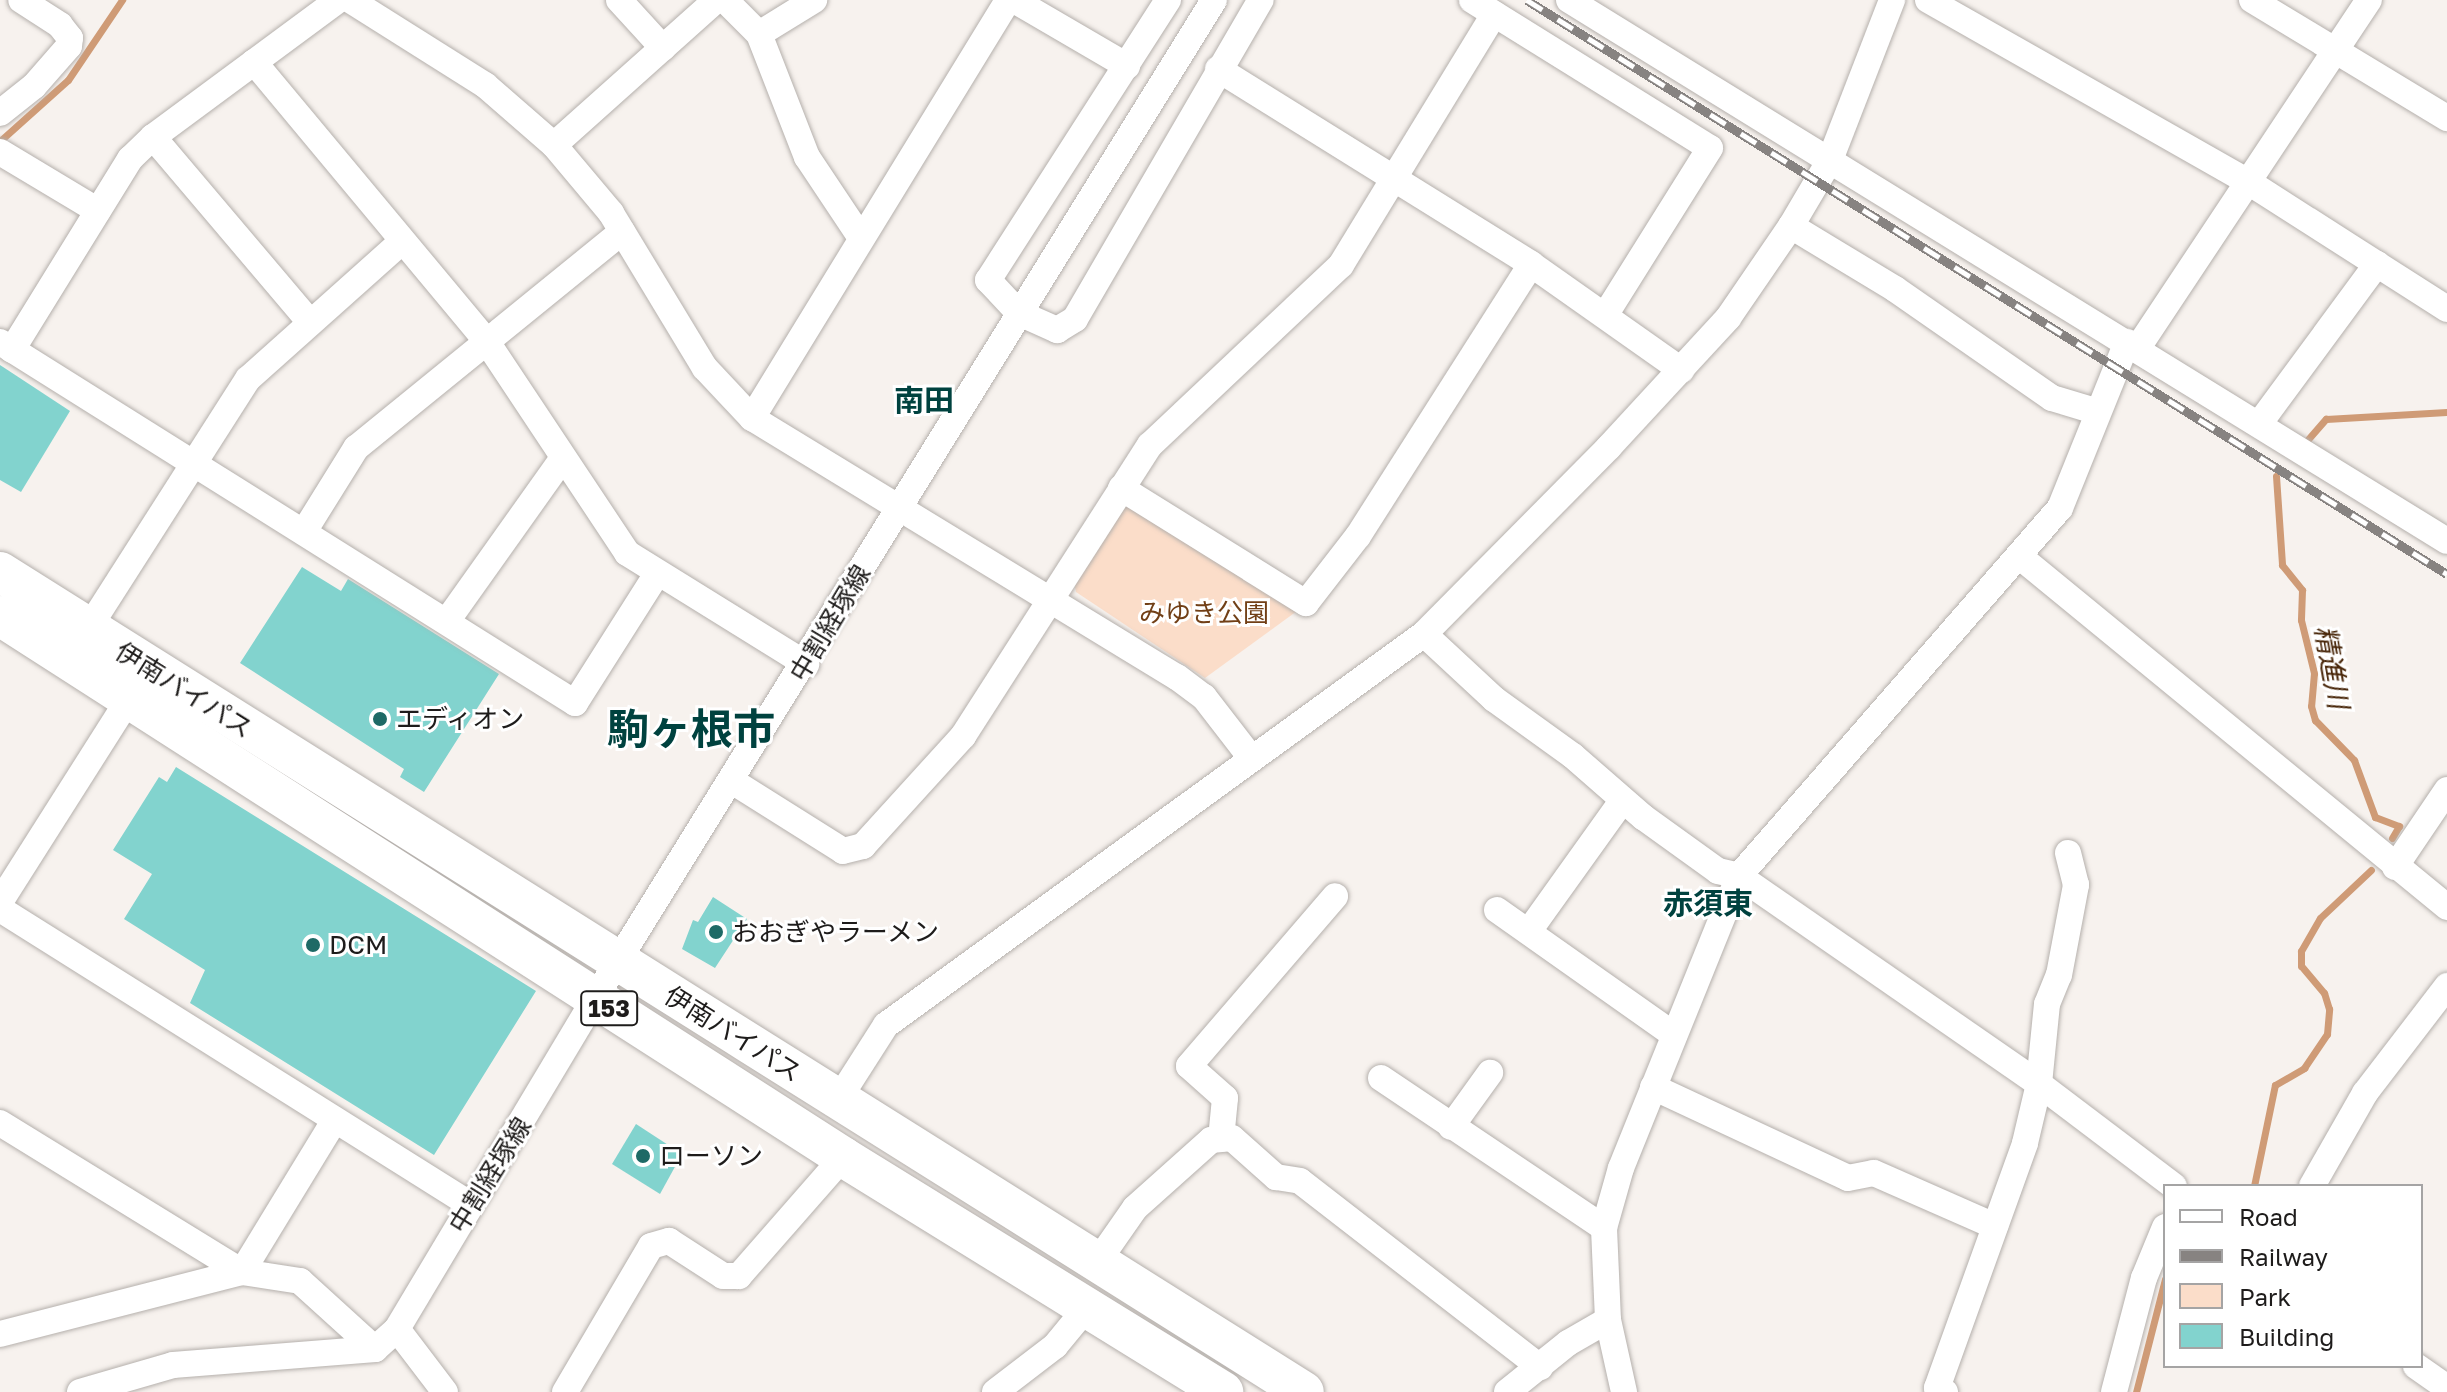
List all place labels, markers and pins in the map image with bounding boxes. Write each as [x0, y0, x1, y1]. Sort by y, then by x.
place label: エディオン [396, 703, 526, 735]
marker: エディオン [371, 710, 389, 728]
place label: おおぎやラーメン [732, 916, 940, 948]
marker: おおぎやラーメン [707, 923, 725, 941]
place label: DCM [329, 929, 387, 961]
marker: DCM [304, 936, 322, 954]
place label: ローソン [659, 1140, 763, 1172]
marker: ローソン [634, 1147, 652, 1165]

